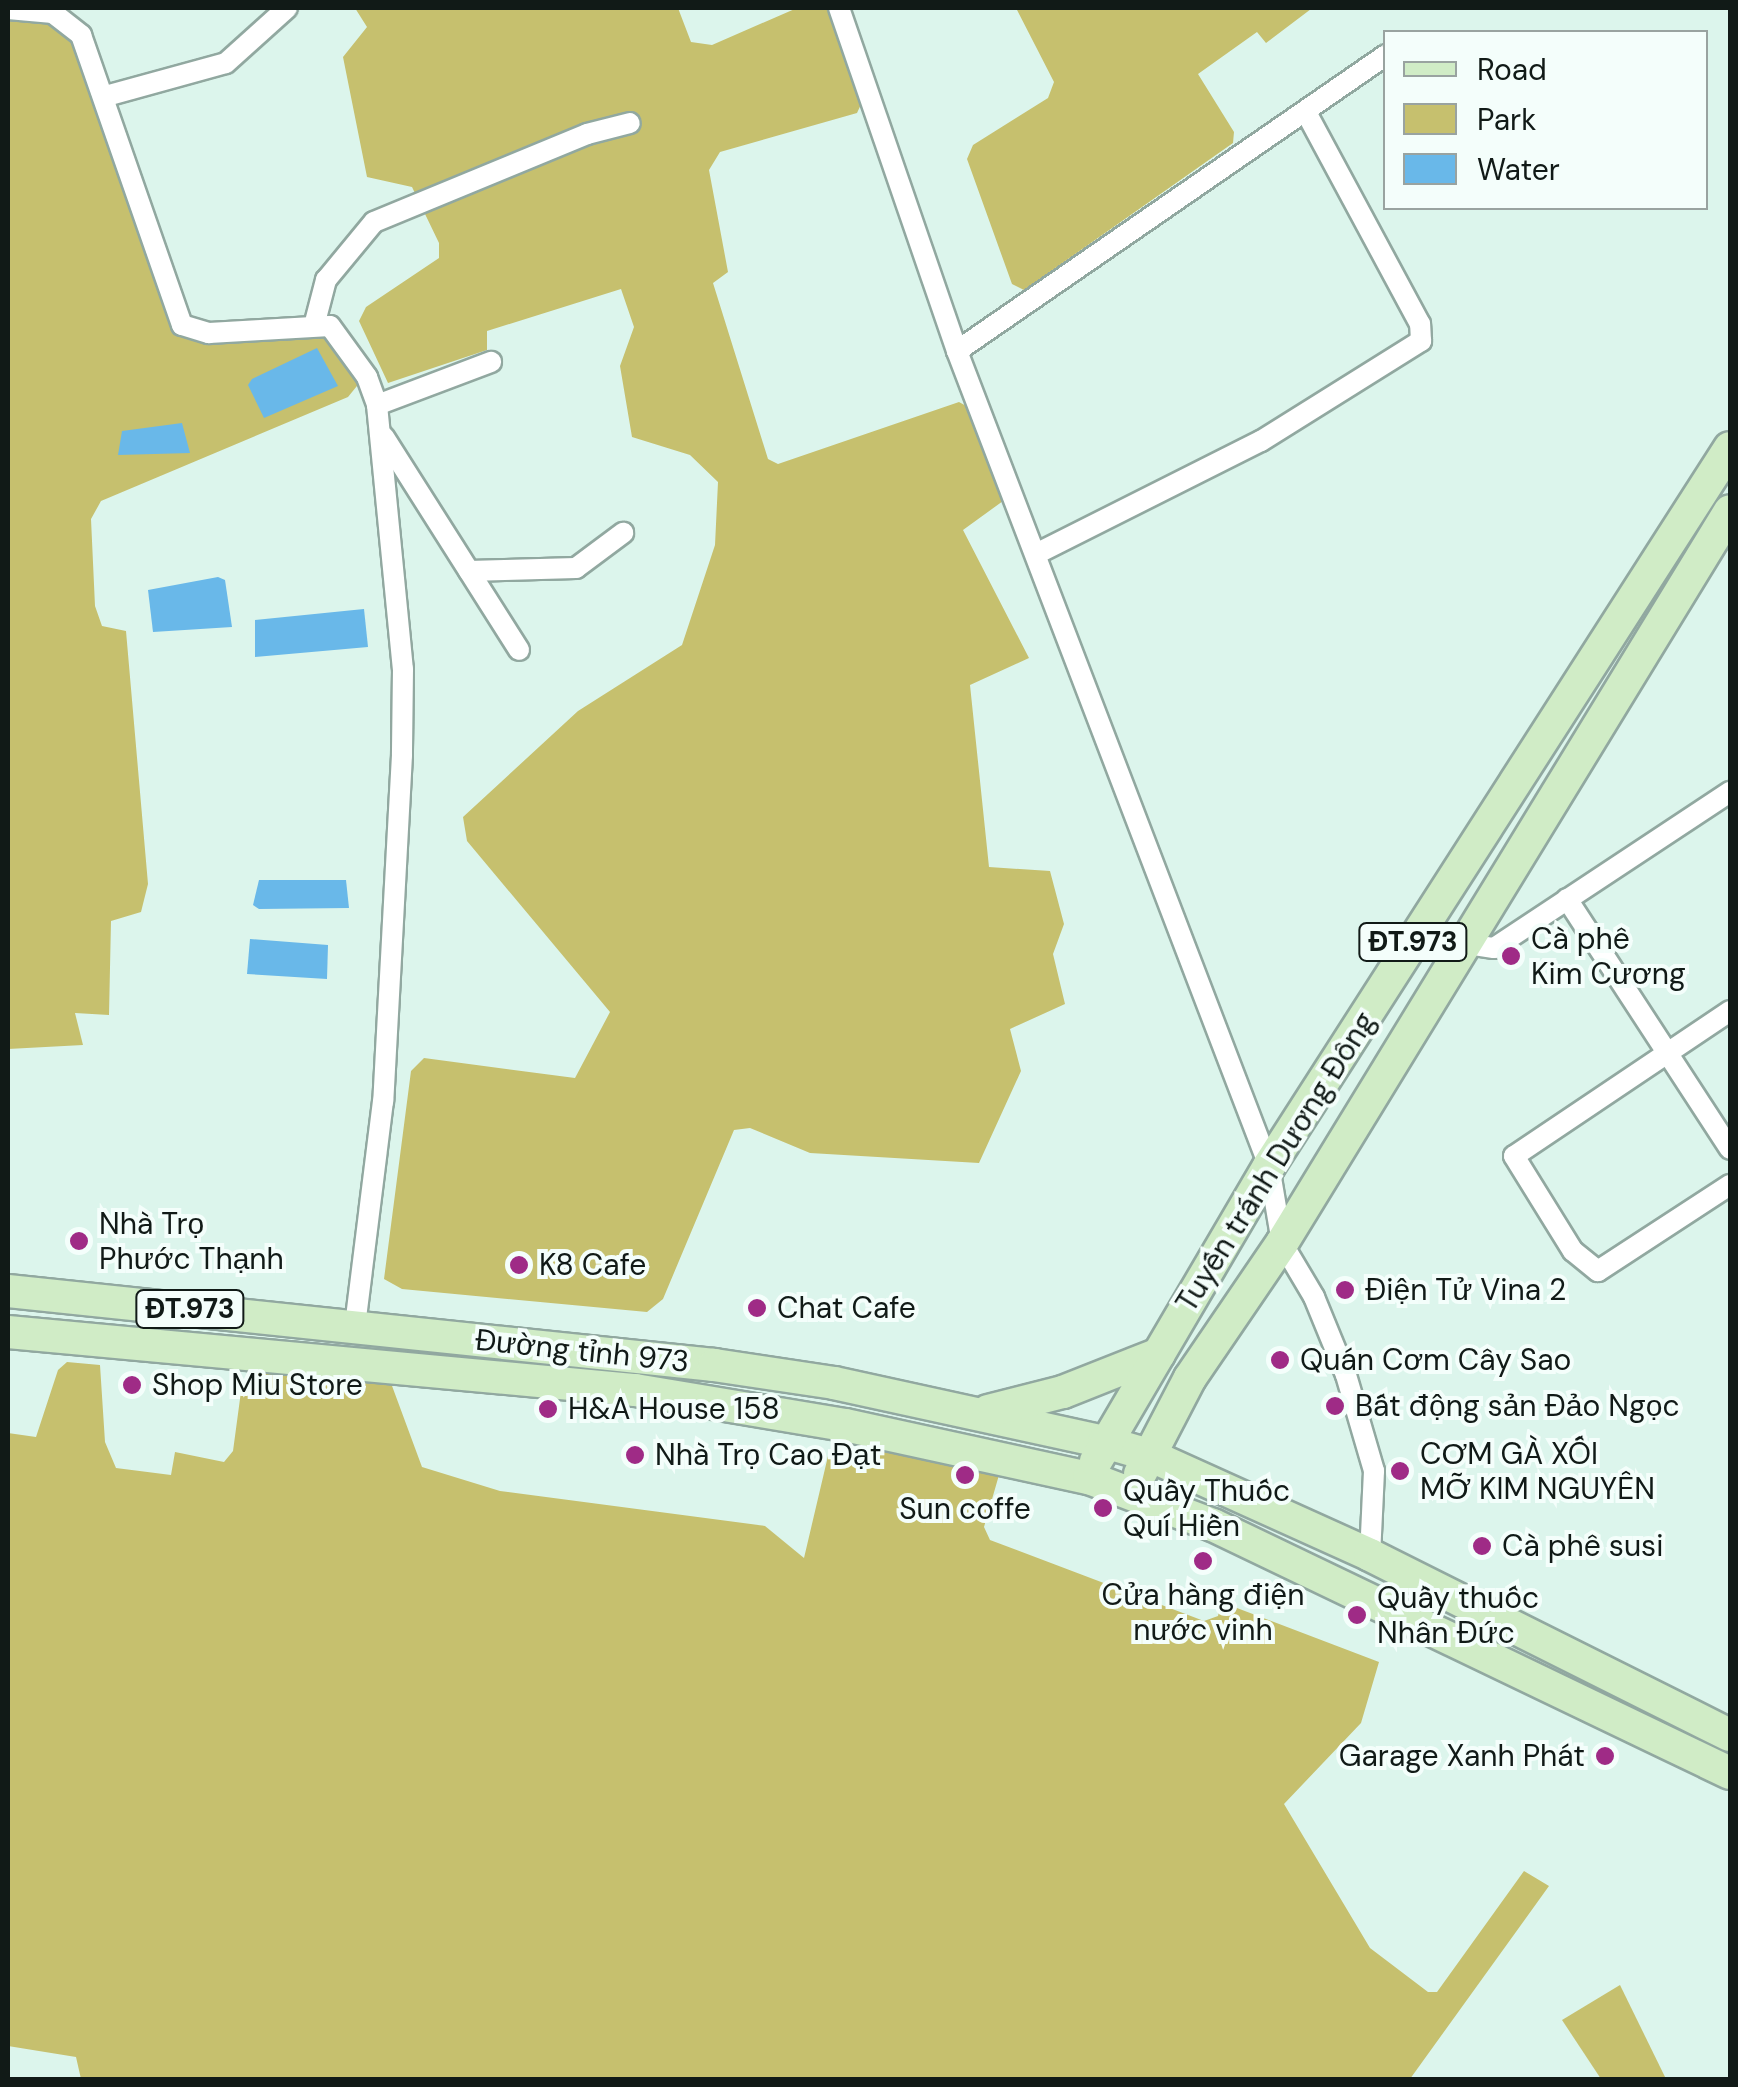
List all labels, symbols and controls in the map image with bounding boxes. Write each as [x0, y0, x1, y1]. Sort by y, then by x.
legend [1383, 30, 1708, 210]
text: Road [1477, 50, 1547, 89]
text: Park [1477, 100, 1536, 139]
text: Water [1477, 150, 1560, 189]
road number: ĐT.973 [1358, 919, 1468, 965]
place label: Cà phê Kim Cương [1531, 921, 1686, 992]
marker: Cà phê Kim Cương [1500, 945, 1522, 967]
street label: Tuyến tránh Dương Đông [1169, 1005, 1383, 1319]
place label: Nhà Trọ Phước Thạnh [99, 1206, 284, 1276]
marker: Nhà Trọ Phước Thạnh [68, 1230, 90, 1252]
place label: K8 Cafe [539, 1247, 646, 1283]
marker: K8 Cafe [508, 1254, 530, 1276]
place label: Điện Tử Vina 2 [1365, 1272, 1566, 1308]
marker: Điện Tử Vina 2 [1334, 1279, 1356, 1301]
road number: ĐT.973 [135, 1286, 245, 1332]
place label: Chat Cafe [777, 1290, 916, 1326]
marker: Chat Cafe [746, 1297, 768, 1319]
street label: Đường tỉnh 973 [473, 1322, 691, 1380]
place label: Quán Cơm Cây Sao [1300, 1342, 1571, 1378]
marker: Quán Cơm Cây Sao [1269, 1349, 1291, 1371]
place label: Shop Miu Store [152, 1367, 363, 1403]
marker: Shop Miu Store [121, 1374, 143, 1396]
place label: Bất động sản Đảo Ngọc [1355, 1388, 1680, 1424]
place label: H&A House 158 [568, 1391, 780, 1427]
marker: Bất động sản Đảo Ngọc [1324, 1395, 1346, 1417]
marker: H&A House 158 [537, 1398, 559, 1420]
place label: CƠM GÀ XỐI MỠ KIM NGUYÊN [1420, 1436, 1655, 1506]
place label: Nhà Trọ Cao Đạt [655, 1437, 881, 1473]
marker: Nhà Trọ Cao Đạt [624, 1444, 646, 1466]
marker: CƠM GÀ XỐI MỠ KIM NGUYÊN [1389, 1460, 1411, 1482]
marker: Sun coffe [954, 1464, 976, 1486]
place label: Quầy Thuốc Quí Hiền [1123, 1473, 1290, 1544]
place label: Sun coffe [899, 1491, 1031, 1527]
marker: Quầy Thuốc Quí Hiền [1092, 1497, 1114, 1519]
place label: Cà phê susi [1502, 1528, 1663, 1564]
marker: Cà phê susi [1471, 1535, 1493, 1557]
marker: Cửa hàng điện nước vinh [1192, 1550, 1214, 1572]
place label: Cửa hàng điện nước vinh [1102, 1577, 1304, 1648]
place label: Quầy thuốc Nhân Đức [1377, 1580, 1539, 1650]
marker: Quầy thuốc Nhân Đức [1346, 1604, 1368, 1626]
place label: Garage Xanh Phát [1339, 1738, 1585, 1774]
marker: Garage Xanh Phát [1594, 1745, 1616, 1767]

